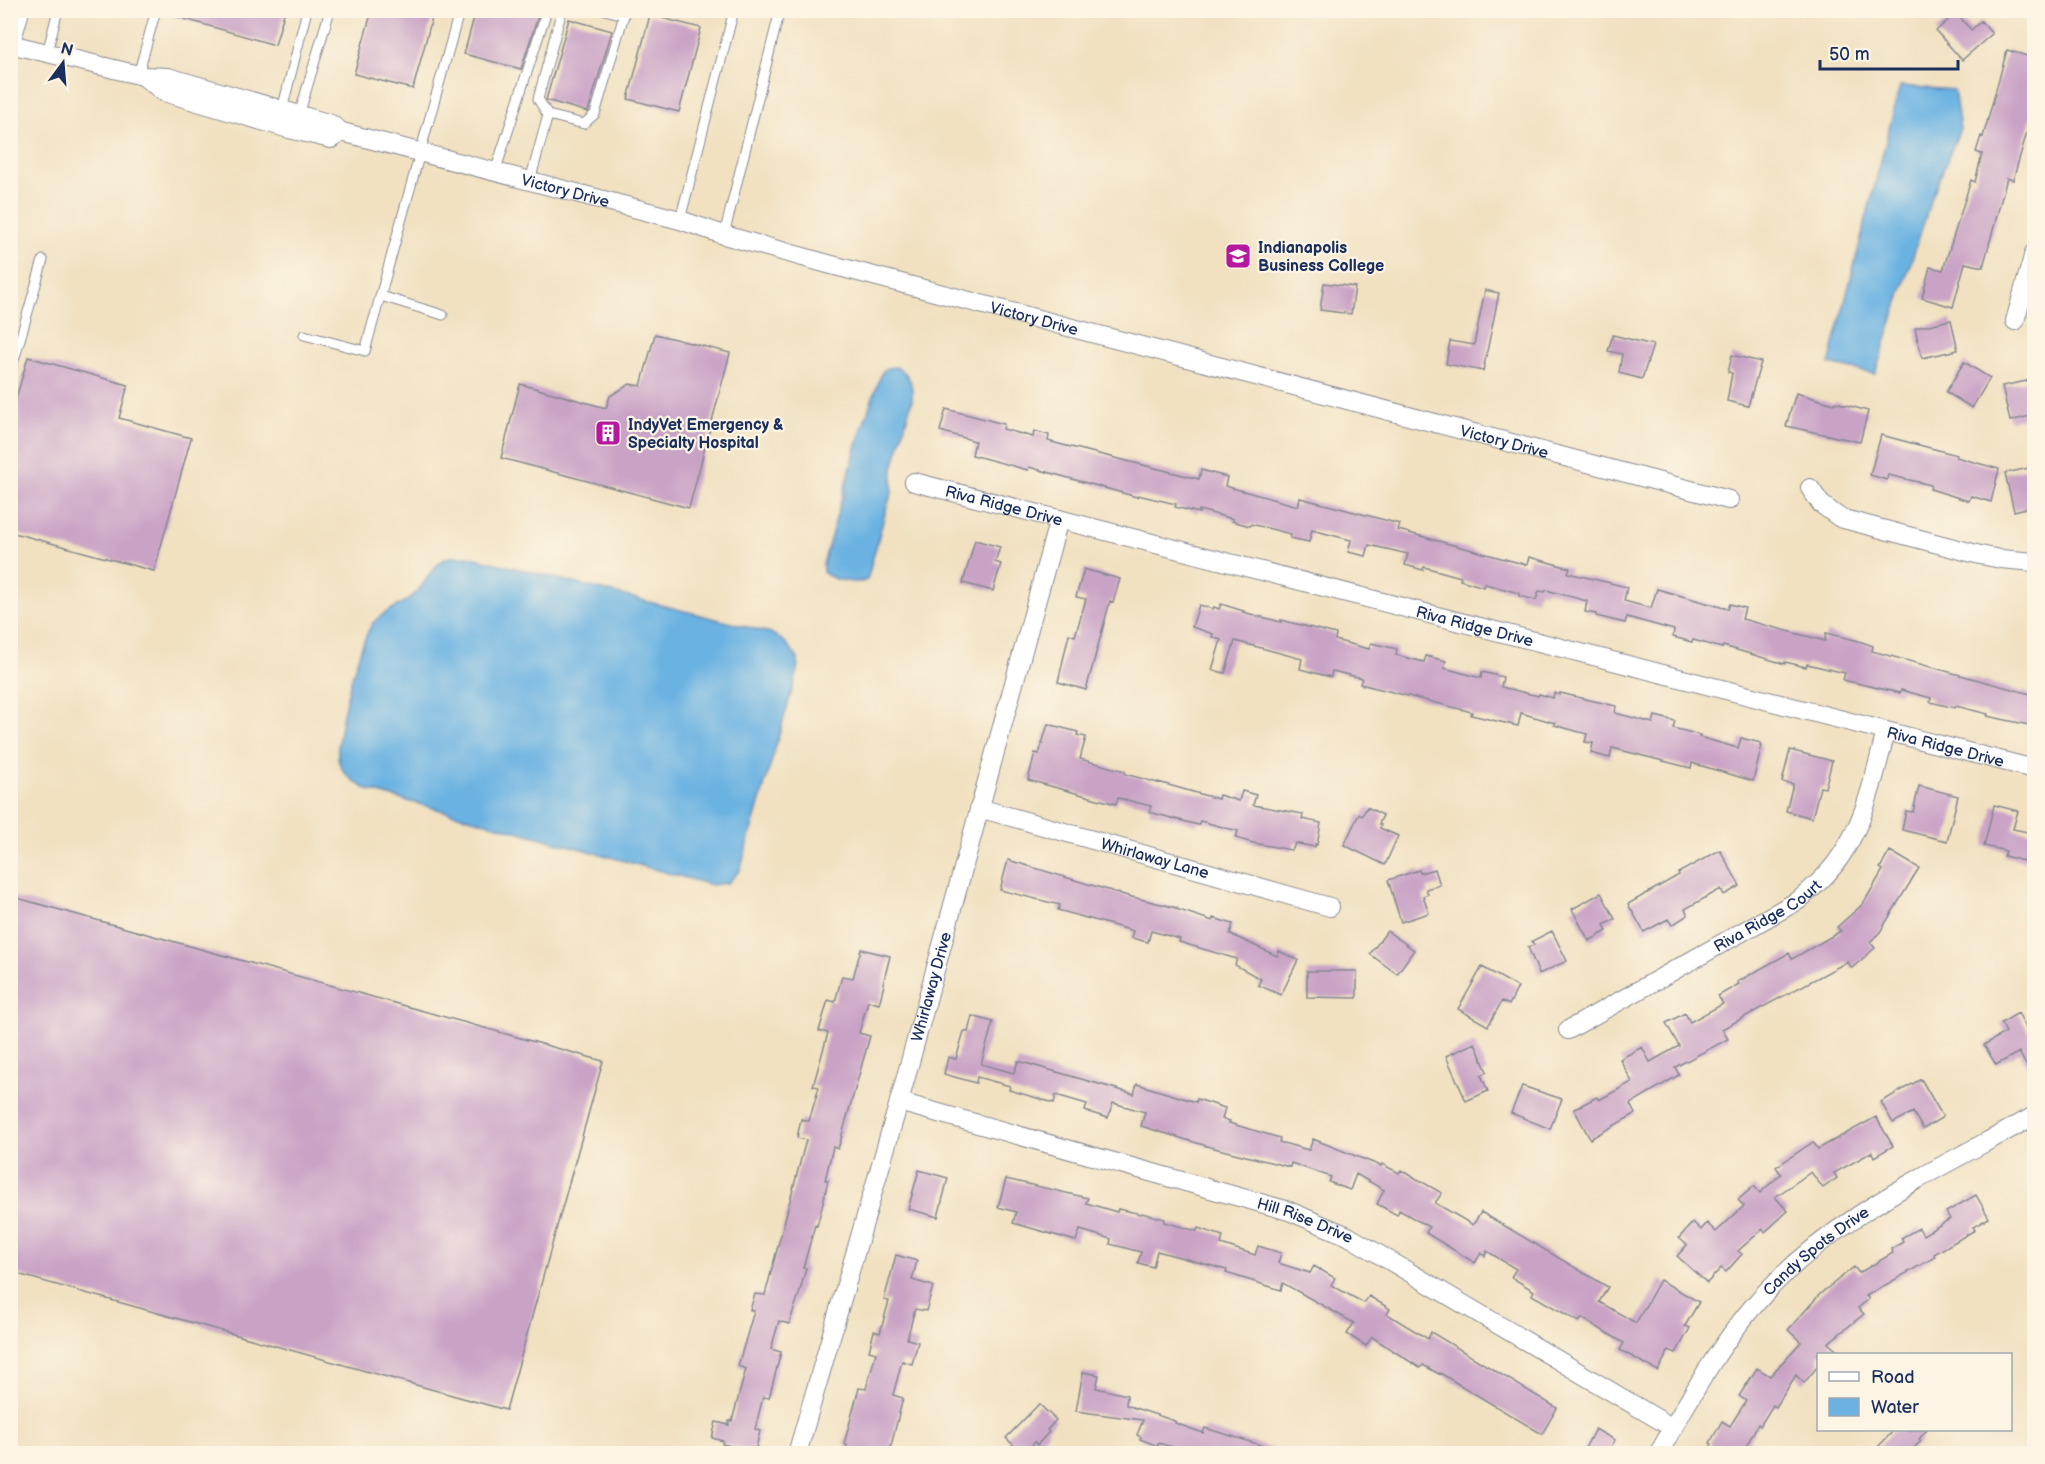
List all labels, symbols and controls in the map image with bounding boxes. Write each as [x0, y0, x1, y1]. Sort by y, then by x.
north arrow [33, 33, 93, 93]
scale bar [1820, 33, 1958, 71]
text: N [58, 39, 75, 61]
text: 50 m [1829, 44, 1870, 65]
street label: Victory Drive [519, 171, 612, 212]
place label: Indianapolis Business College [1258, 239, 1384, 276]
school or university icon: Indianapolis Business College [1223, 241, 1253, 271]
street label: Victory Drive [988, 299, 1081, 340]
place label: IndyVet Emergency & Specialty Hospital [628, 416, 784, 453]
building icon: IndyVet Emergency & Specialty Hospital [593, 418, 623, 448]
street label: Victory Drive [1458, 422, 1551, 463]
street label: Riva Ridge Drive [943, 482, 1065, 531]
street label: Riva Ridge Drive [1414, 603, 1536, 651]
street label: Riva Ridge Drive [1885, 724, 2007, 772]
street label: Whirlaway Lane [1099, 835, 1211, 884]
street label: Riva Ridge Court [1711, 876, 1826, 957]
street label: Whirlaway Drive [908, 930, 956, 1044]
street label: Hill Rise Drive [1255, 1194, 1356, 1248]
street label: Candy Spots Drive [1760, 1203, 1873, 1300]
legend [1817, 1353, 2012, 1431]
text: Road [1871, 1367, 1915, 1388]
text: Water [1871, 1397, 1919, 1418]

